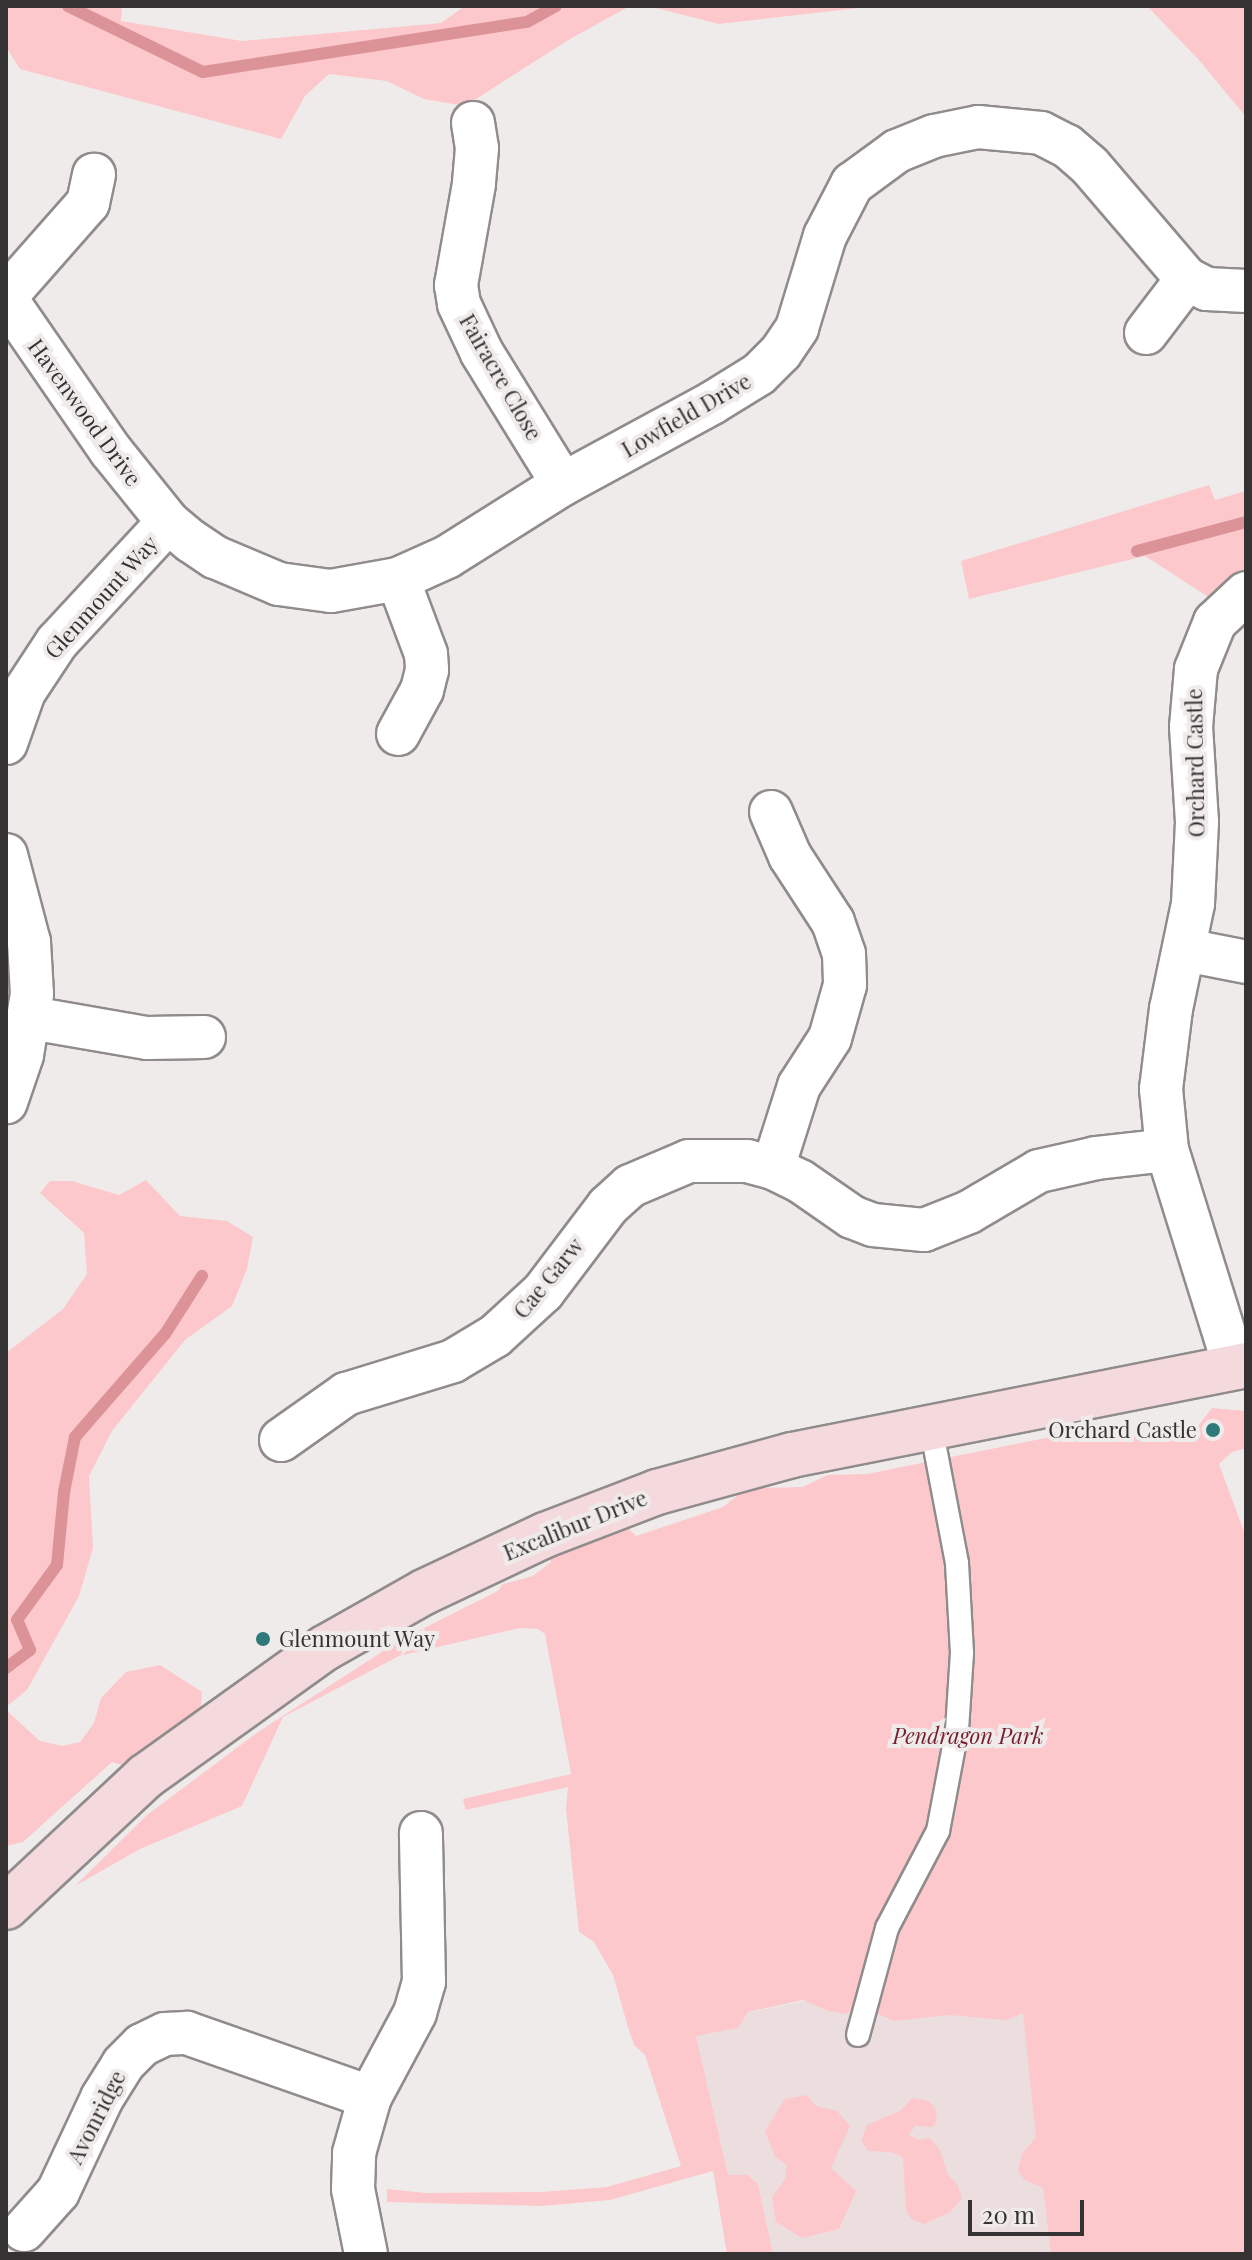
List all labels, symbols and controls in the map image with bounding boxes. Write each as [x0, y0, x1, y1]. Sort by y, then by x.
street label: Fairacre Close [454, 309, 548, 445]
street label: Havenwood Drive [23, 333, 147, 491]
street label: Lowfield Drive [617, 367, 755, 463]
street label: Glenmount Way [39, 530, 163, 664]
street label: Orchard Castle [1181, 688, 1209, 838]
street label: Cae Garw [508, 1232, 588, 1324]
place label: Orchard Castle [1048, 1417, 1197, 1443]
marker: Orchard Castle [1204, 1421, 1222, 1439]
street label: Excalibur Drive [499, 1484, 651, 1566]
place label: Glenmount Way [279, 1626, 436, 1652]
marker: Glenmount Way [254, 1630, 272, 1648]
park label: Pendragon Park [892, 1723, 1044, 1749]
street label: Avonridge [61, 2066, 131, 2168]
scale bar [972, 2184, 1088, 2234]
text: 20 m [982, 2198, 1035, 2230]

